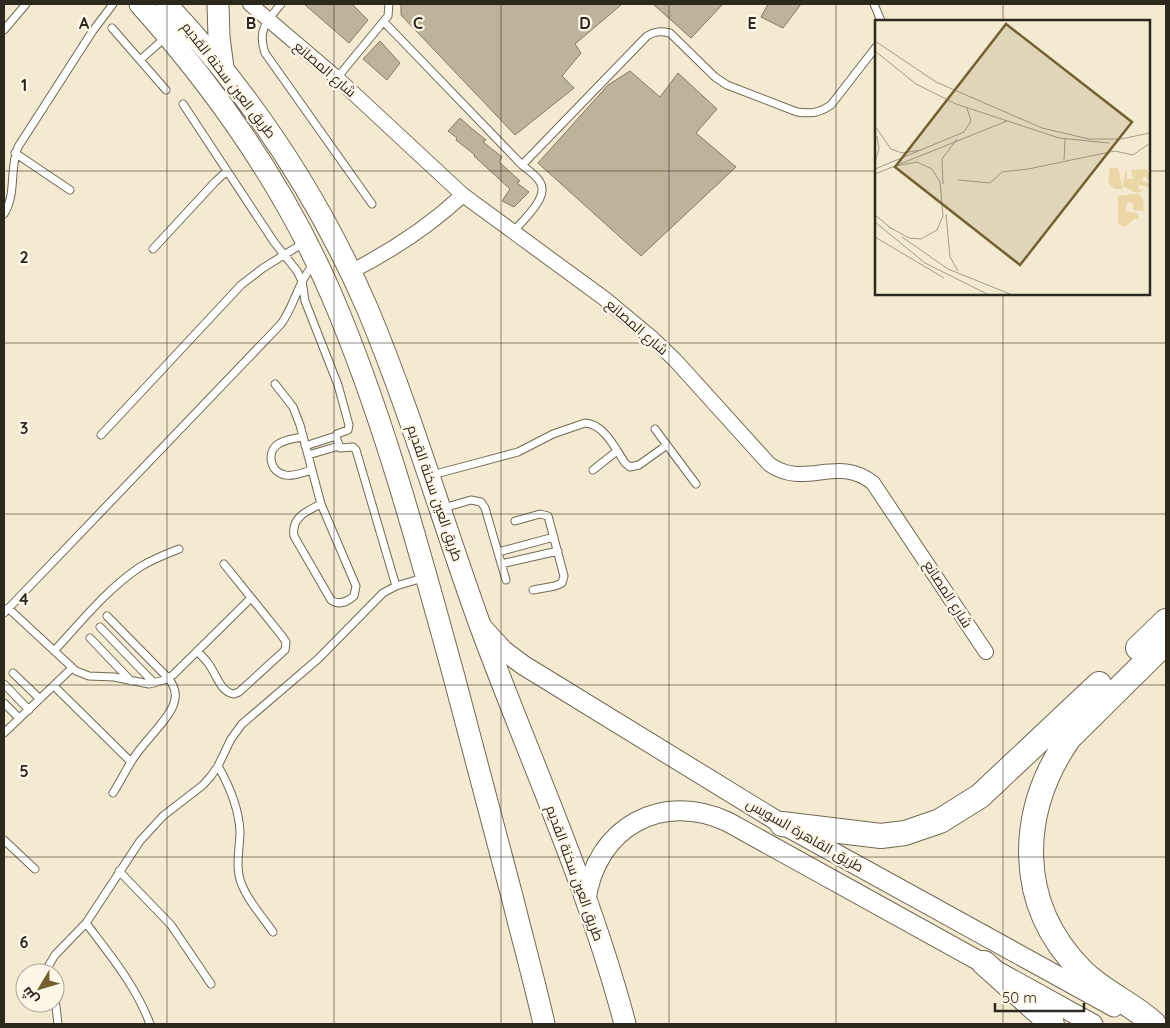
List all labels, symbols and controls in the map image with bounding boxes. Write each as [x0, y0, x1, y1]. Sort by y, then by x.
text: A [79, 13, 90, 33]
text: B [246, 13, 256, 33]
text: C [413, 13, 423, 33]
text: D [579, 13, 591, 33]
text: E [747, 13, 757, 33]
street label: طريق العين سخنة القديم [177, 18, 280, 143]
inset map [875, 20, 1150, 295]
street label: شارع المصانع [290, 37, 360, 101]
text: 1 [21, 75, 27, 95]
text: 2 [19, 247, 29, 267]
street label: شارع المصانع [602, 295, 672, 359]
text: 3 [20, 418, 28, 438]
street label: طريق العين سخنة القديم [402, 422, 467, 564]
street label: شارع المصانع [920, 557, 976, 631]
text: 4 [19, 589, 29, 609]
text: 5 [19, 761, 29, 781]
street label: طريق القاهرة السويس [743, 794, 867, 876]
street label: طريق العين سخنة القديم [541, 803, 608, 944]
text: 6 [20, 932, 29, 952]
north arrow [15, 963, 65, 1013]
scale bar [995, 980, 1084, 1012]
text: ش [17, 983, 42, 1009]
text: 50 m [1002, 988, 1037, 1007]

